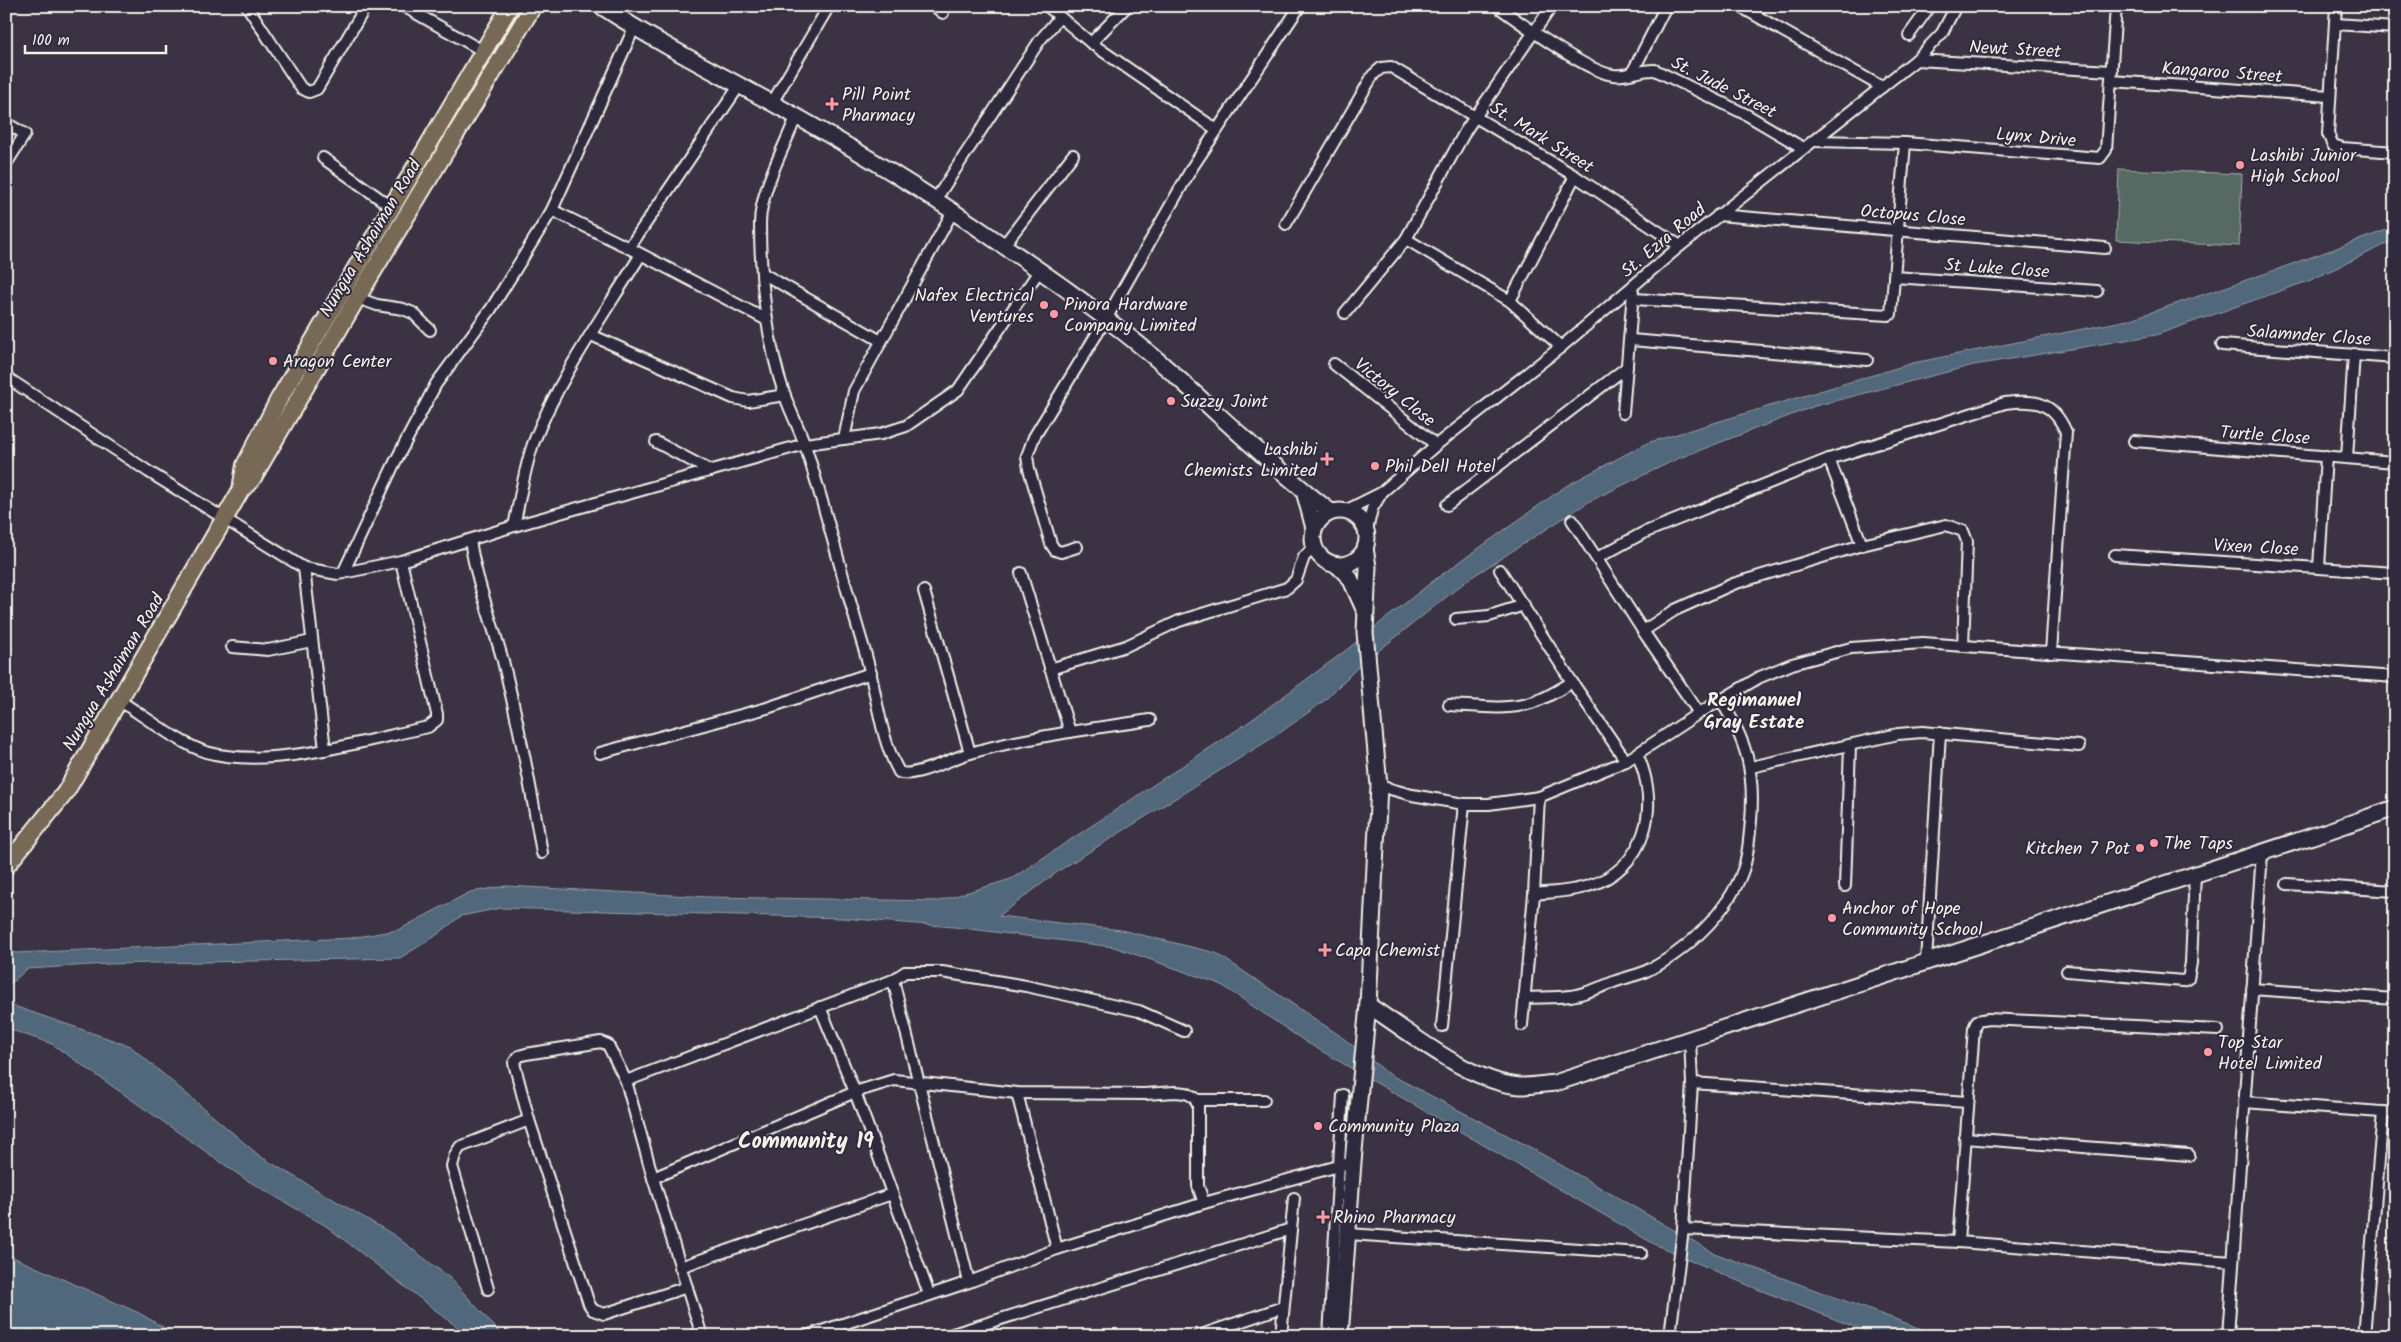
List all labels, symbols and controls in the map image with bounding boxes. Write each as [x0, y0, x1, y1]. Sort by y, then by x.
scale bar [25, 22, 166, 54]
text: 100 m [32, 29, 70, 53]
street label: Newt Street [1968, 34, 2063, 67]
street label: St. Jude Street [1665, 49, 1782, 128]
street label: Kangaroo Street [2161, 55, 2284, 92]
place label: Pill Point Pharmacy [842, 81, 916, 131]
street label: St. Mark Street [1484, 95, 1600, 182]
marker: Pill Point Pharmacy [826, 98, 838, 110]
street label: Lynx Drive [1995, 121, 2077, 156]
place label: Lashibi Junior High School [2250, 142, 2357, 192]
street label: Nungua Ashaiman Road [313, 153, 431, 323]
marker: Lashibi Junior High School [2234, 159, 2246, 171]
street label: St. Ezra Road [1615, 196, 1714, 286]
street label: Octopus Close [1859, 197, 1967, 236]
street label: St Luke Close [1943, 251, 2050, 288]
place label: Nafex Electrical Ventures [914, 282, 1035, 332]
place label: Pinora Hardware Company Limited [1064, 291, 1197, 341]
marker: Nafex Electrical Ventures [1038, 299, 1050, 311]
marker: Pinora Hardware Company Limited [1048, 308, 1060, 320]
street label: Salamnder Close [2246, 318, 2372, 355]
place label: Aragon Center [283, 348, 392, 377]
street label: Victory Close [1347, 351, 1441, 435]
marker: Aragon Center [267, 355, 279, 367]
place label: Suzzy Joint [1181, 388, 1269, 417]
marker: Suzzy Joint [1165, 395, 1177, 407]
street label: Turtle Close [2219, 419, 2311, 454]
place label: Lashibi Chemists Limited [1184, 436, 1318, 486]
marker: Lashibi Chemists Limited [1321, 453, 1333, 465]
place label: Phil Dell Hotel [1385, 453, 1496, 482]
marker: Phil Dell Hotel [1369, 460, 1381, 472]
street label: Vixen Close [2212, 532, 2299, 565]
street label: Nungua Ashaiman Road [56, 587, 174, 757]
district label: Regimanuel Gray Estate [1704, 686, 1804, 738]
place label: The Taps [2164, 830, 2233, 859]
place label: Kitchen 7 Pot [2025, 835, 2131, 864]
marker: The Taps [2148, 837, 2160, 849]
marker: Kitchen 7 Pot [2134, 842, 2146, 854]
place label: Anchor of Hope Community School [1842, 895, 1983, 945]
marker: Anchor of Hope Community School [1826, 912, 1838, 924]
place label: Capa Chemist [1335, 937, 1441, 966]
marker: Capa Chemist [1319, 944, 1331, 956]
place label: Top Star Hotel Limited [2218, 1029, 2323, 1079]
marker: Top Star Hotel Limited [2202, 1046, 2214, 1058]
place label: Community Plaza [1328, 1113, 1460, 1142]
marker: Community Plaza [1312, 1120, 1324, 1132]
district label: Community 19 [738, 1125, 874, 1160]
place label: Rhino Pharmacy [1333, 1204, 1456, 1233]
marker: Rhino Pharmacy [1317, 1211, 1329, 1223]

